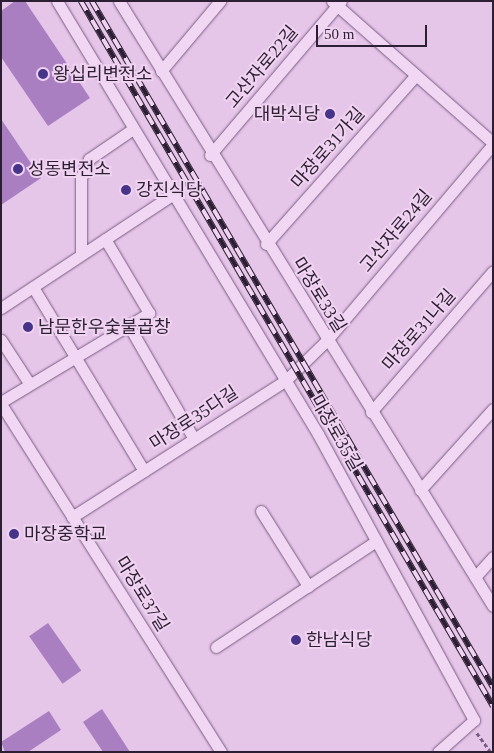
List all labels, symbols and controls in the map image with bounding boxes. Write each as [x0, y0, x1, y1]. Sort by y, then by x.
scale bar [319, 15, 430, 47]
street label: 고산자로22길 [221, 21, 303, 113]
text: 50 m [324, 26, 354, 42]
place label: 왕십리변전소 [53, 63, 152, 85]
marker: 왕십리변전소 [37, 68, 49, 80]
place label: 대박식당 [254, 103, 320, 125]
street label: 마장로31가길 [287, 103, 369, 193]
marker: 대박식당 [324, 108, 336, 120]
place label: 성동변전소 [28, 158, 111, 180]
marker: 성동변전소 [12, 163, 24, 175]
place label: 강진식당 [136, 179, 202, 201]
marker: 강진식당 [120, 184, 132, 196]
street label: 고산자로24길 [355, 185, 437, 277]
street label: 마장로33길 [288, 254, 350, 336]
street label: 마장로31나길 [378, 285, 460, 375]
place label: 남문한우숯불곱창 [38, 316, 170, 338]
marker: 남문한우숯불곱창 [22, 321, 34, 333]
street label: 마장로35다길 [146, 381, 242, 455]
street label: 마장로35길 [306, 391, 366, 475]
place label: 마장중학교 [24, 523, 107, 545]
marker: 마장중학교 [8, 528, 20, 540]
street label: 마장로37길 [111, 553, 173, 635]
place label: 한남식당 [306, 629, 372, 651]
marker: 한남식당 [290, 634, 302, 646]

